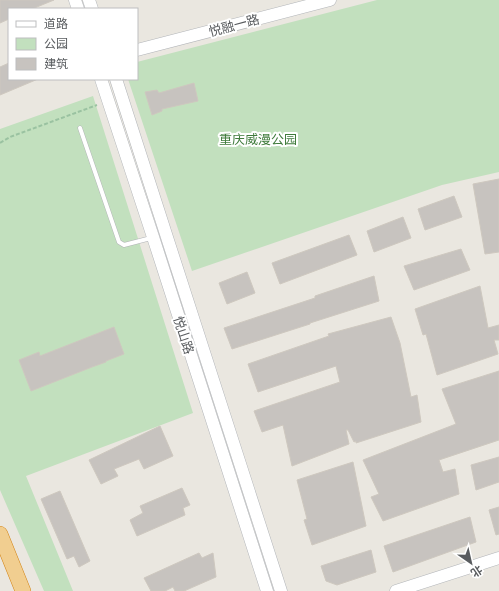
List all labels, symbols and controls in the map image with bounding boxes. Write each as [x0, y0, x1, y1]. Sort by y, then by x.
legend [8, 8, 138, 80]
street label: 悦融一路 [207, 12, 261, 39]
text: 道路 [44, 17, 68, 31]
text: 公园 [44, 37, 68, 51]
text: 建筑 [44, 57, 68, 71]
park label: 重庆威漫公园 [219, 132, 297, 147]
street label: 悦山路 [170, 314, 197, 356]
north arrow [451, 543, 491, 583]
text: 北 [469, 563, 485, 579]

